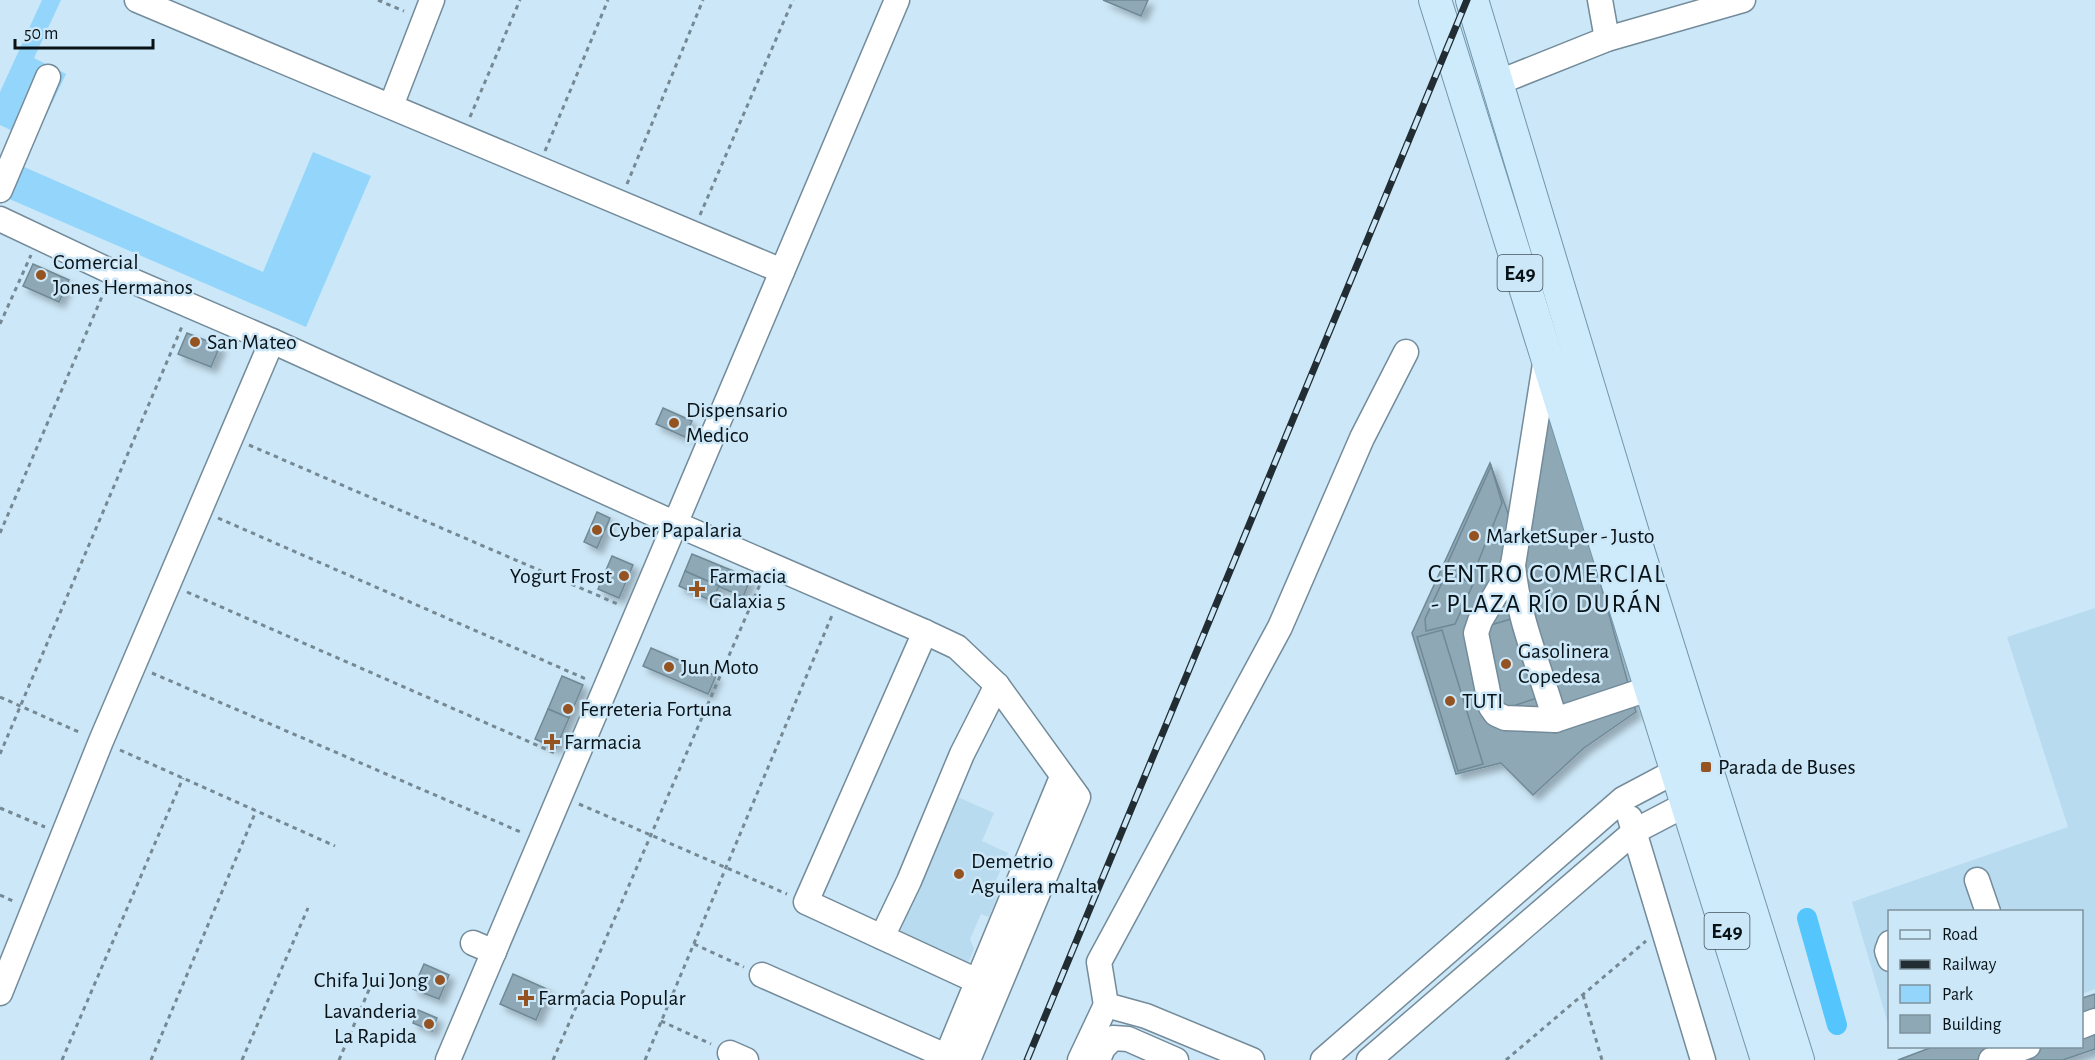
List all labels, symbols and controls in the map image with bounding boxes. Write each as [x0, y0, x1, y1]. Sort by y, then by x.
scale bar [15, 12, 153, 50]
text: 50 m [24, 25, 58, 43]
place label: Comercial Jones Hermanos [53, 251, 193, 298]
road number: E49 [1498, 255, 1543, 291]
marker: Comercial Jones Hermanos [34, 268, 48, 282]
place label: San Mateo [207, 331, 297, 353]
marker: San Mateo [188, 335, 202, 349]
place label: Dispensario Medico [686, 399, 788, 446]
marker: Dispensario Medico [667, 416, 681, 430]
place label: Cyber Papalaria [609, 519, 742, 541]
marker: Cyber Papalaria [590, 523, 604, 537]
place label: MarketSuper - Justo [1486, 525, 1655, 547]
marker: MarketSuper - Justo [1467, 529, 1481, 543]
district label: CENTRO COMERCIAL - PLAZA RÍO DURÁN [1428, 561, 1666, 617]
place label: Yogurt Frost [510, 565, 612, 587]
place label: Farmacia Galaxia 5 [709, 565, 787, 612]
marker: Yogurt Frost [617, 569, 631, 583]
marker: Farmacia Galaxia 5 [690, 582, 704, 596]
place label: Gasolinera Copedesa [1518, 640, 1609, 687]
place label: Jun Moto [681, 656, 759, 678]
marker: Gasolinera Copedesa [1499, 657, 1513, 671]
marker: Jun Moto [662, 660, 676, 674]
place label: TUTI [1462, 690, 1503, 712]
marker: TUTI [1443, 694, 1457, 708]
place label: Ferreteria Fortuna [580, 698, 732, 720]
marker: Ferreteria Fortuna [561, 702, 575, 716]
place label: Farmacia [564, 731, 642, 753]
marker: Farmacia [545, 735, 559, 749]
place label: Parada de Buses [1718, 756, 1856, 778]
marker: Parada de Buses [1699, 760, 1713, 774]
place label: Demetrio Aguilera malta [971, 850, 1098, 897]
marker: Demetrio Aguilera malta [952, 867, 966, 881]
legend [1888, 910, 2083, 1048]
road number: E49 [1704, 913, 1750, 949]
text: Road [1942, 926, 1978, 944]
text: Railway [1942, 956, 1997, 974]
place label: Chifa Jui Jong [314, 969, 428, 991]
marker: Chifa Jui Jong [433, 973, 447, 987]
text: Park [1942, 986, 1974, 1004]
place label: Farmacia Popular [538, 987, 686, 1009]
marker: Farmacia Popular [519, 991, 533, 1005]
place label: Lavanderia La Rapida [324, 1000, 417, 1047]
text: Building [1942, 1016, 2002, 1034]
marker: Lavanderia La Rapida [422, 1017, 436, 1031]

